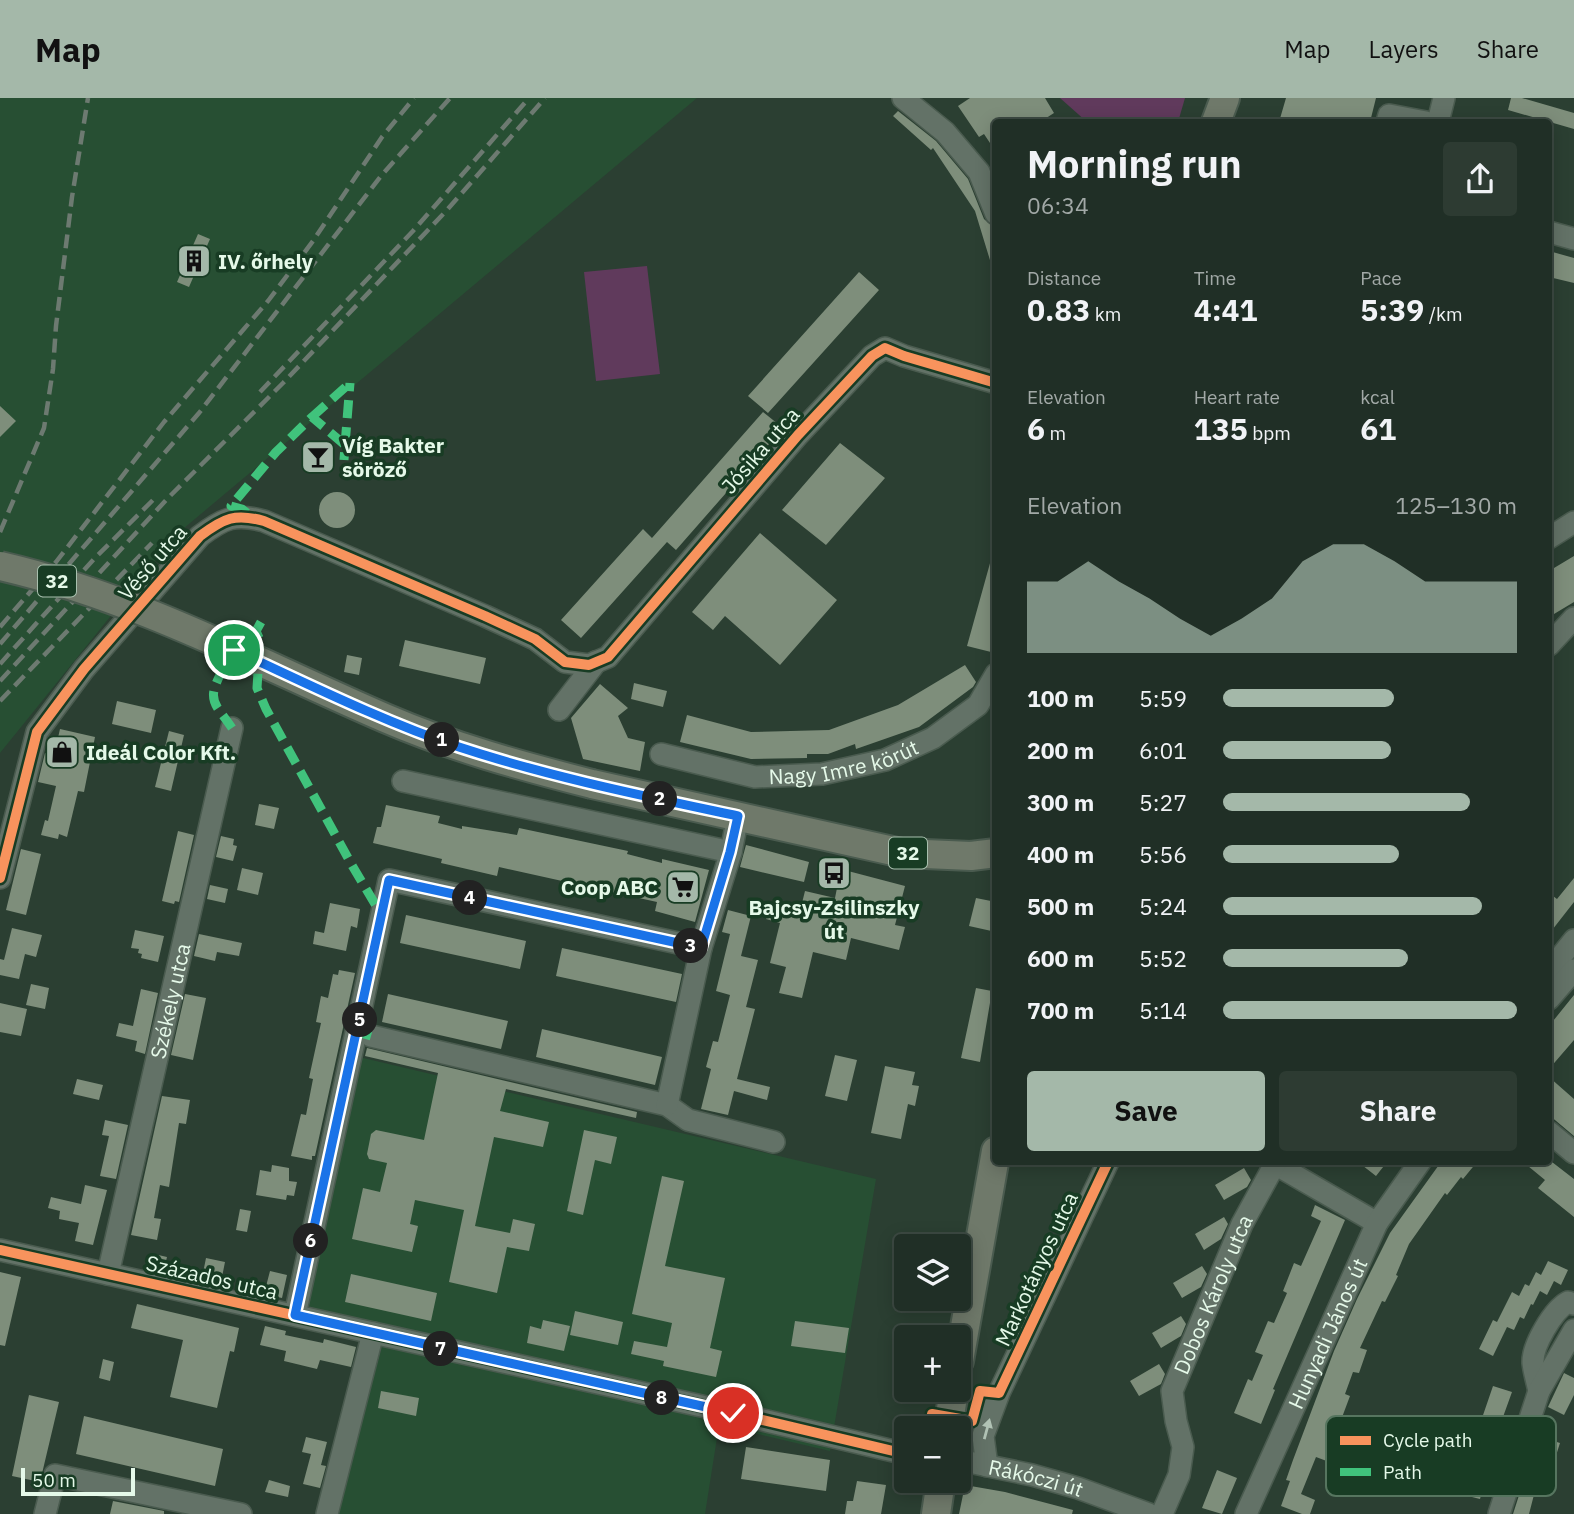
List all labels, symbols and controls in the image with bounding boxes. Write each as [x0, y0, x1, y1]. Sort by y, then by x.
text: Map [35, 28, 101, 71]
text: Map [1284, 33, 1331, 65]
text: Layers [1369, 33, 1439, 65]
text: Share [1477, 33, 1539, 65]
text: Morning run [1027, 139, 1242, 188]
button: share [1443, 142, 1517, 216]
text: 06:34 [1027, 190, 1089, 220]
building icon: IV. őrhely [175, 242, 213, 280]
place label: IV. őrhely [218, 247, 314, 275]
text: Distance [1027, 266, 1101, 290]
text: Time [1194, 266, 1236, 290]
text: Pace [1360, 266, 1402, 290]
text: 0.83 [1027, 290, 1090, 329]
text: 4:41 [1194, 290, 1258, 329]
text: 5:39 [1360, 290, 1424, 329]
text: km [1090, 302, 1121, 326]
text: /km [1424, 302, 1463, 326]
text: Elevation [1027, 385, 1106, 409]
text: Heart rate [1194, 385, 1280, 409]
text: kcal [1360, 385, 1395, 409]
street label: Jósika utca [715, 401, 805, 499]
text: 6 [1027, 409, 1045, 448]
text: 135 [1194, 409, 1248, 448]
text: 61 [1360, 409, 1396, 448]
text: m [1045, 421, 1066, 445]
text: bpm [1248, 421, 1291, 445]
place label: Víg Bakter söröző [342, 431, 445, 483]
bar icon: Víg Bakter söröző [299, 438, 337, 476]
text: Elevation [1027, 490, 1122, 520]
text: 125–130 m [1395, 490, 1517, 520]
street label: Véső utca [111, 518, 193, 606]
road number: 32 [38, 566, 76, 596]
pin [204, 620, 264, 680]
icon: arrive [215, 631, 253, 669]
text: 100 m [1027, 683, 1094, 713]
text: 5:59 [1139, 683, 1187, 713]
pin: 1 [424, 722, 460, 758]
text: 1 [436, 727, 447, 751]
shop icon: Ideál Color Kft. [43, 733, 81, 771]
street label: Nagy Imre körút [768, 733, 923, 790]
text: 200 m [1027, 735, 1094, 765]
text: 6:01 [1139, 735, 1187, 765]
place label: Ideál Color Kft. [86, 738, 236, 766]
pin: 2 [642, 782, 678, 816]
text: 2 [654, 786, 665, 810]
text: 300 m [1027, 787, 1094, 817]
text: 5:27 [1139, 787, 1187, 817]
road number: 32 [889, 838, 927, 868]
text: 400 m [1027, 839, 1094, 869]
text: 5:56 [1139, 839, 1187, 869]
bus stop icon: Bajcsy-Zsilinszky út [815, 854, 853, 892]
supermarket icon: Coop ABC [664, 868, 702, 906]
place label: Coop ABC [561, 873, 658, 901]
pin: 4 [452, 880, 488, 916]
text: 4 [464, 885, 475, 909]
text: 500 m [1027, 891, 1094, 921]
text: 5:24 [1139, 891, 1187, 921]
place label: Bajcsy-Zsilinszky út [749, 893, 920, 945]
pin: 3 [674, 928, 708, 964]
text: 3 [685, 933, 696, 957]
street label: Székely utca [143, 941, 197, 1061]
text: 600 m [1027, 943, 1094, 973]
text: 5:52 [1139, 943, 1187, 973]
text: 700 m [1027, 995, 1094, 1025]
text: 5:14 [1139, 995, 1187, 1025]
pin: 5 [342, 1002, 378, 1038]
text: 5 [354, 1007, 365, 1031]
button: Save [1027, 1071, 1265, 1151]
button: Share [1279, 1071, 1517, 1151]
street label: Markotányos utca [988, 1187, 1084, 1351]
street label: Dobos Károly utca [1167, 1209, 1259, 1378]
pin: 6 [294, 1224, 328, 1258]
text: 6 [305, 1228, 316, 1252]
map controls [894, 1234, 971, 1493]
button: layers [894, 1234, 971, 1311]
street label: Százados utca [143, 1248, 281, 1306]
street label: Hunyadi János út [1281, 1254, 1373, 1413]
button: + [894, 1325, 971, 1402]
pin: 7 [424, 1332, 458, 1366]
text: 7 [435, 1336, 446, 1360]
pin: 8 [644, 1380, 680, 1416]
pin [703, 1383, 763, 1443]
text: 8 [656, 1385, 667, 1409]
icon: check [714, 1394, 752, 1432]
button: − [894, 1416, 971, 1493]
legend [1326, 1416, 1556, 1496]
one-way arrow [982, 1418, 993, 1440]
text: Cycle path [1383, 1428, 1472, 1452]
street label: Rákóczi út [986, 1452, 1088, 1503]
text: Path [1383, 1460, 1422, 1484]
scale bar [21, 1465, 135, 1497]
text: 50 m [32, 1468, 76, 1492]

